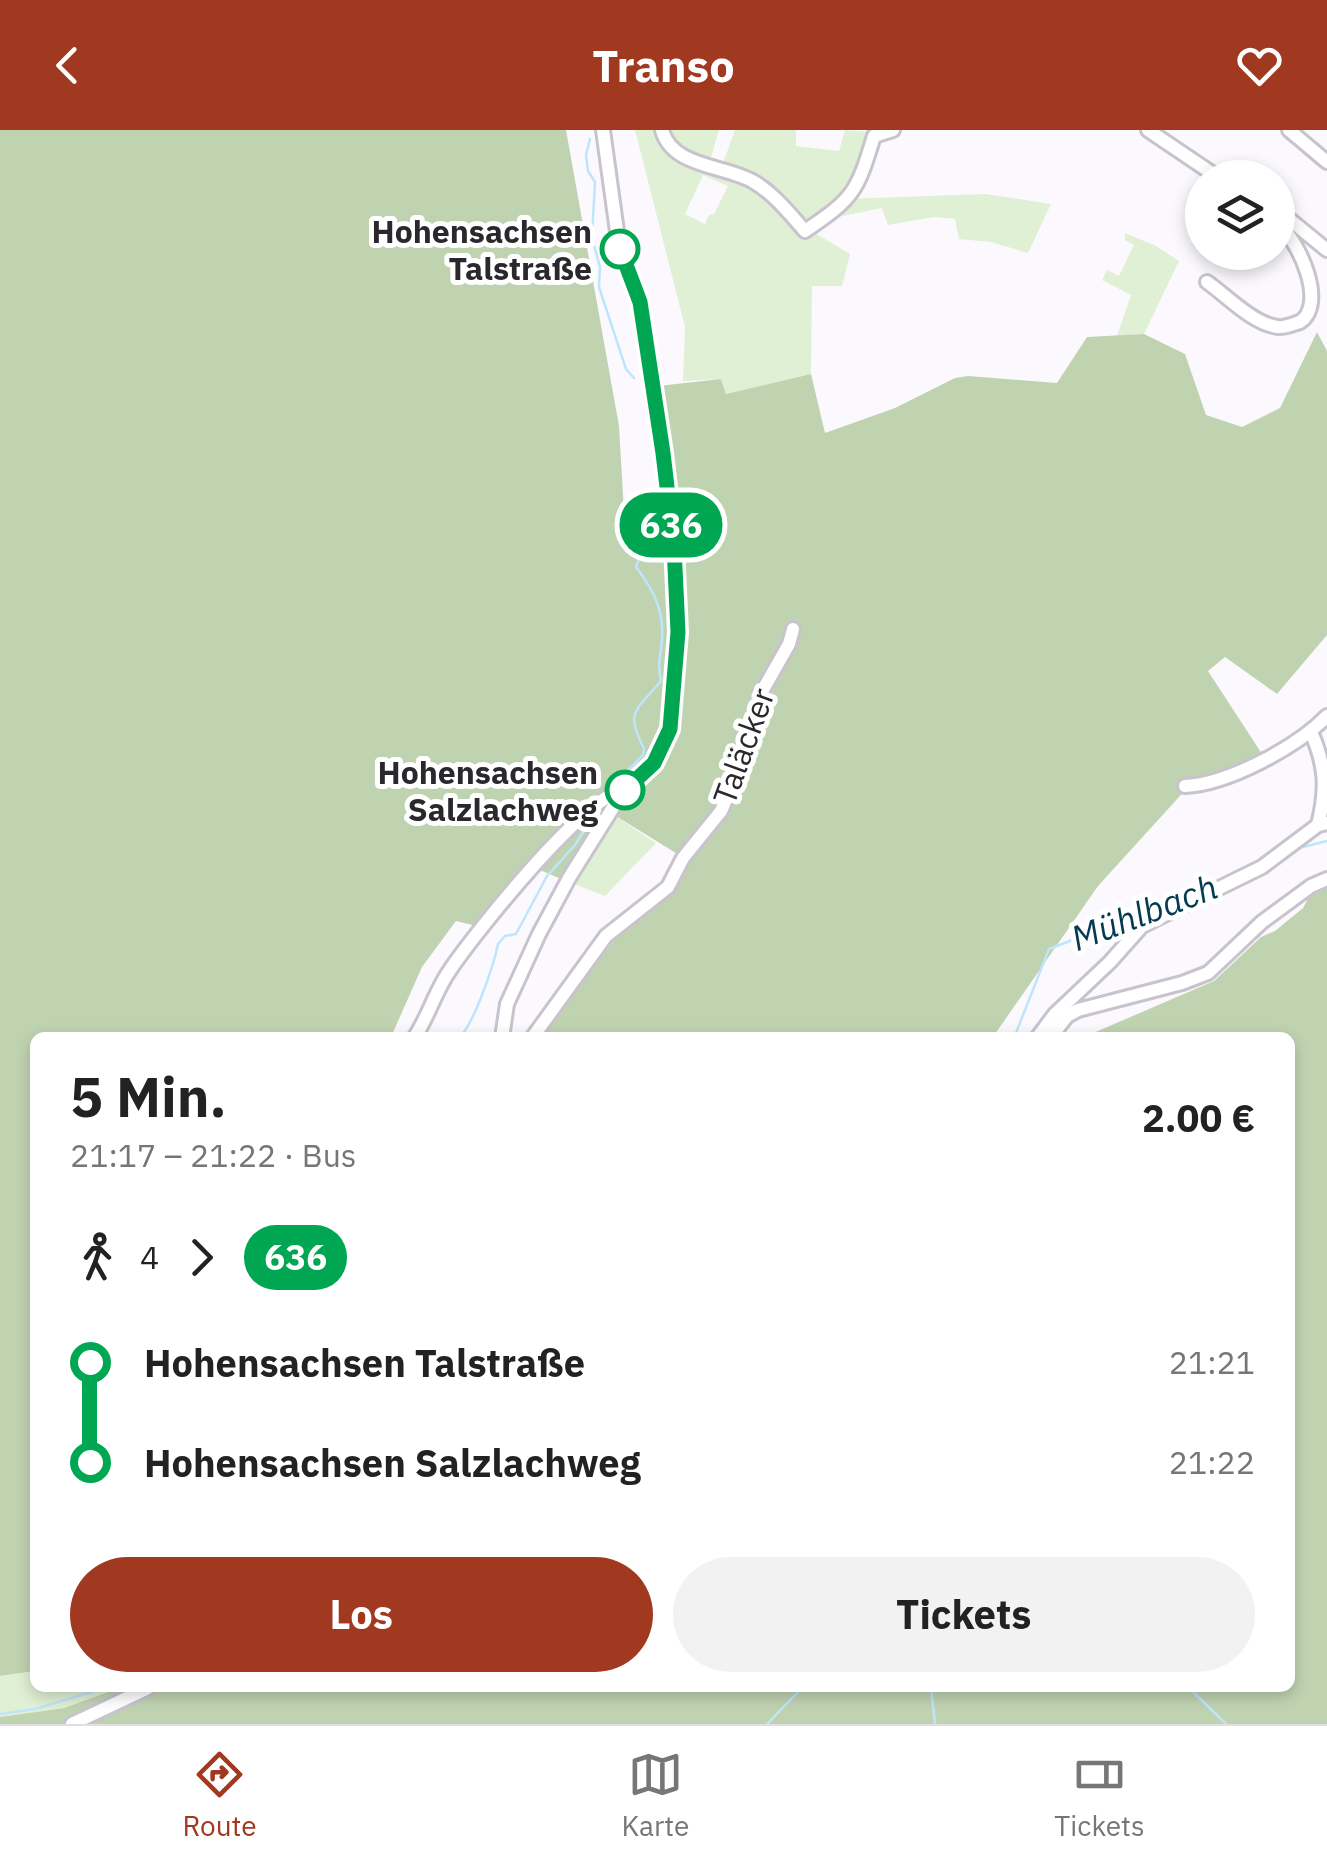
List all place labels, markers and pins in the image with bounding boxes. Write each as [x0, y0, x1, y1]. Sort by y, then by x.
place label: Hohensachsen Talstraße [372, 210, 592, 289]
marker: Hohensachsen Talstraße [601, 230, 639, 268]
place label: Hohensachsen Salzlachweg [378, 751, 598, 830]
marker: Hohensachsen Salzlachweg [606, 771, 644, 809]

